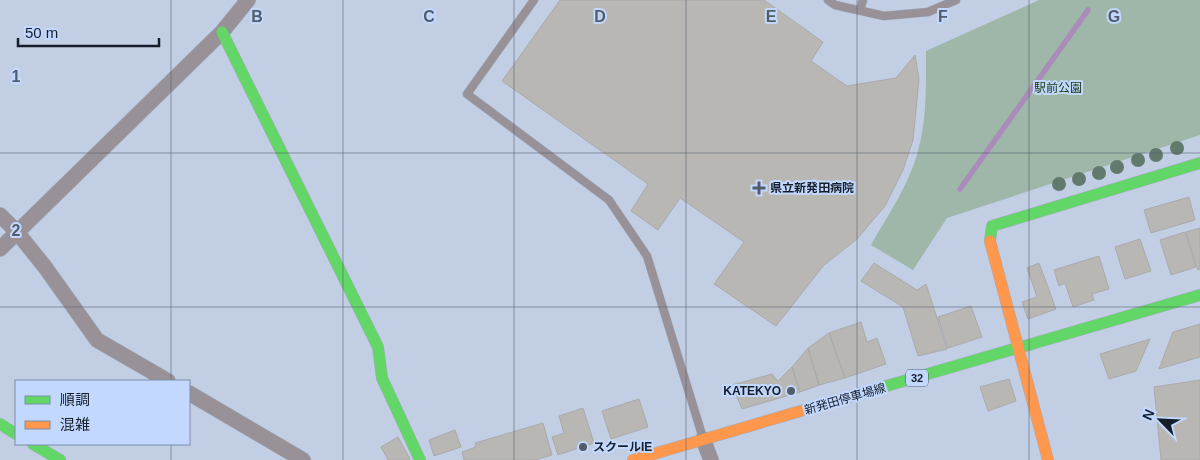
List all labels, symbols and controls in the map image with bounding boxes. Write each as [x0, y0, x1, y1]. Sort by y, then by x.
text: B [251, 8, 263, 25]
text: C [423, 8, 435, 25]
text: D [594, 8, 606, 25]
text: E [766, 8, 777, 25]
text: F [938, 8, 948, 25]
text: G [1108, 8, 1120, 25]
scale bar [18, 15, 159, 47]
text: 50 m [25, 24, 58, 41]
text: 1 [12, 68, 21, 85]
park label: 駅前公園 [1034, 81, 1082, 95]
marker: 県立新発田病院 [752, 181, 766, 195]
place label: 県立新発田病院 [770, 181, 854, 195]
text: 2 [12, 222, 21, 239]
road number: 32 [906, 369, 928, 386]
legend [15, 380, 190, 445]
street label: 新発田停車場線 [803, 381, 887, 417]
place label: KATEKYO [723, 384, 781, 398]
marker: KATEKYO [785, 385, 797, 397]
text: 順調 [60, 391, 90, 408]
north arrow [1135, 395, 1185, 445]
text: N [1139, 407, 1157, 423]
text: 混雑 [60, 416, 90, 433]
place label: スクールIE [593, 440, 652, 454]
marker: スクールIE [577, 441, 589, 453]

